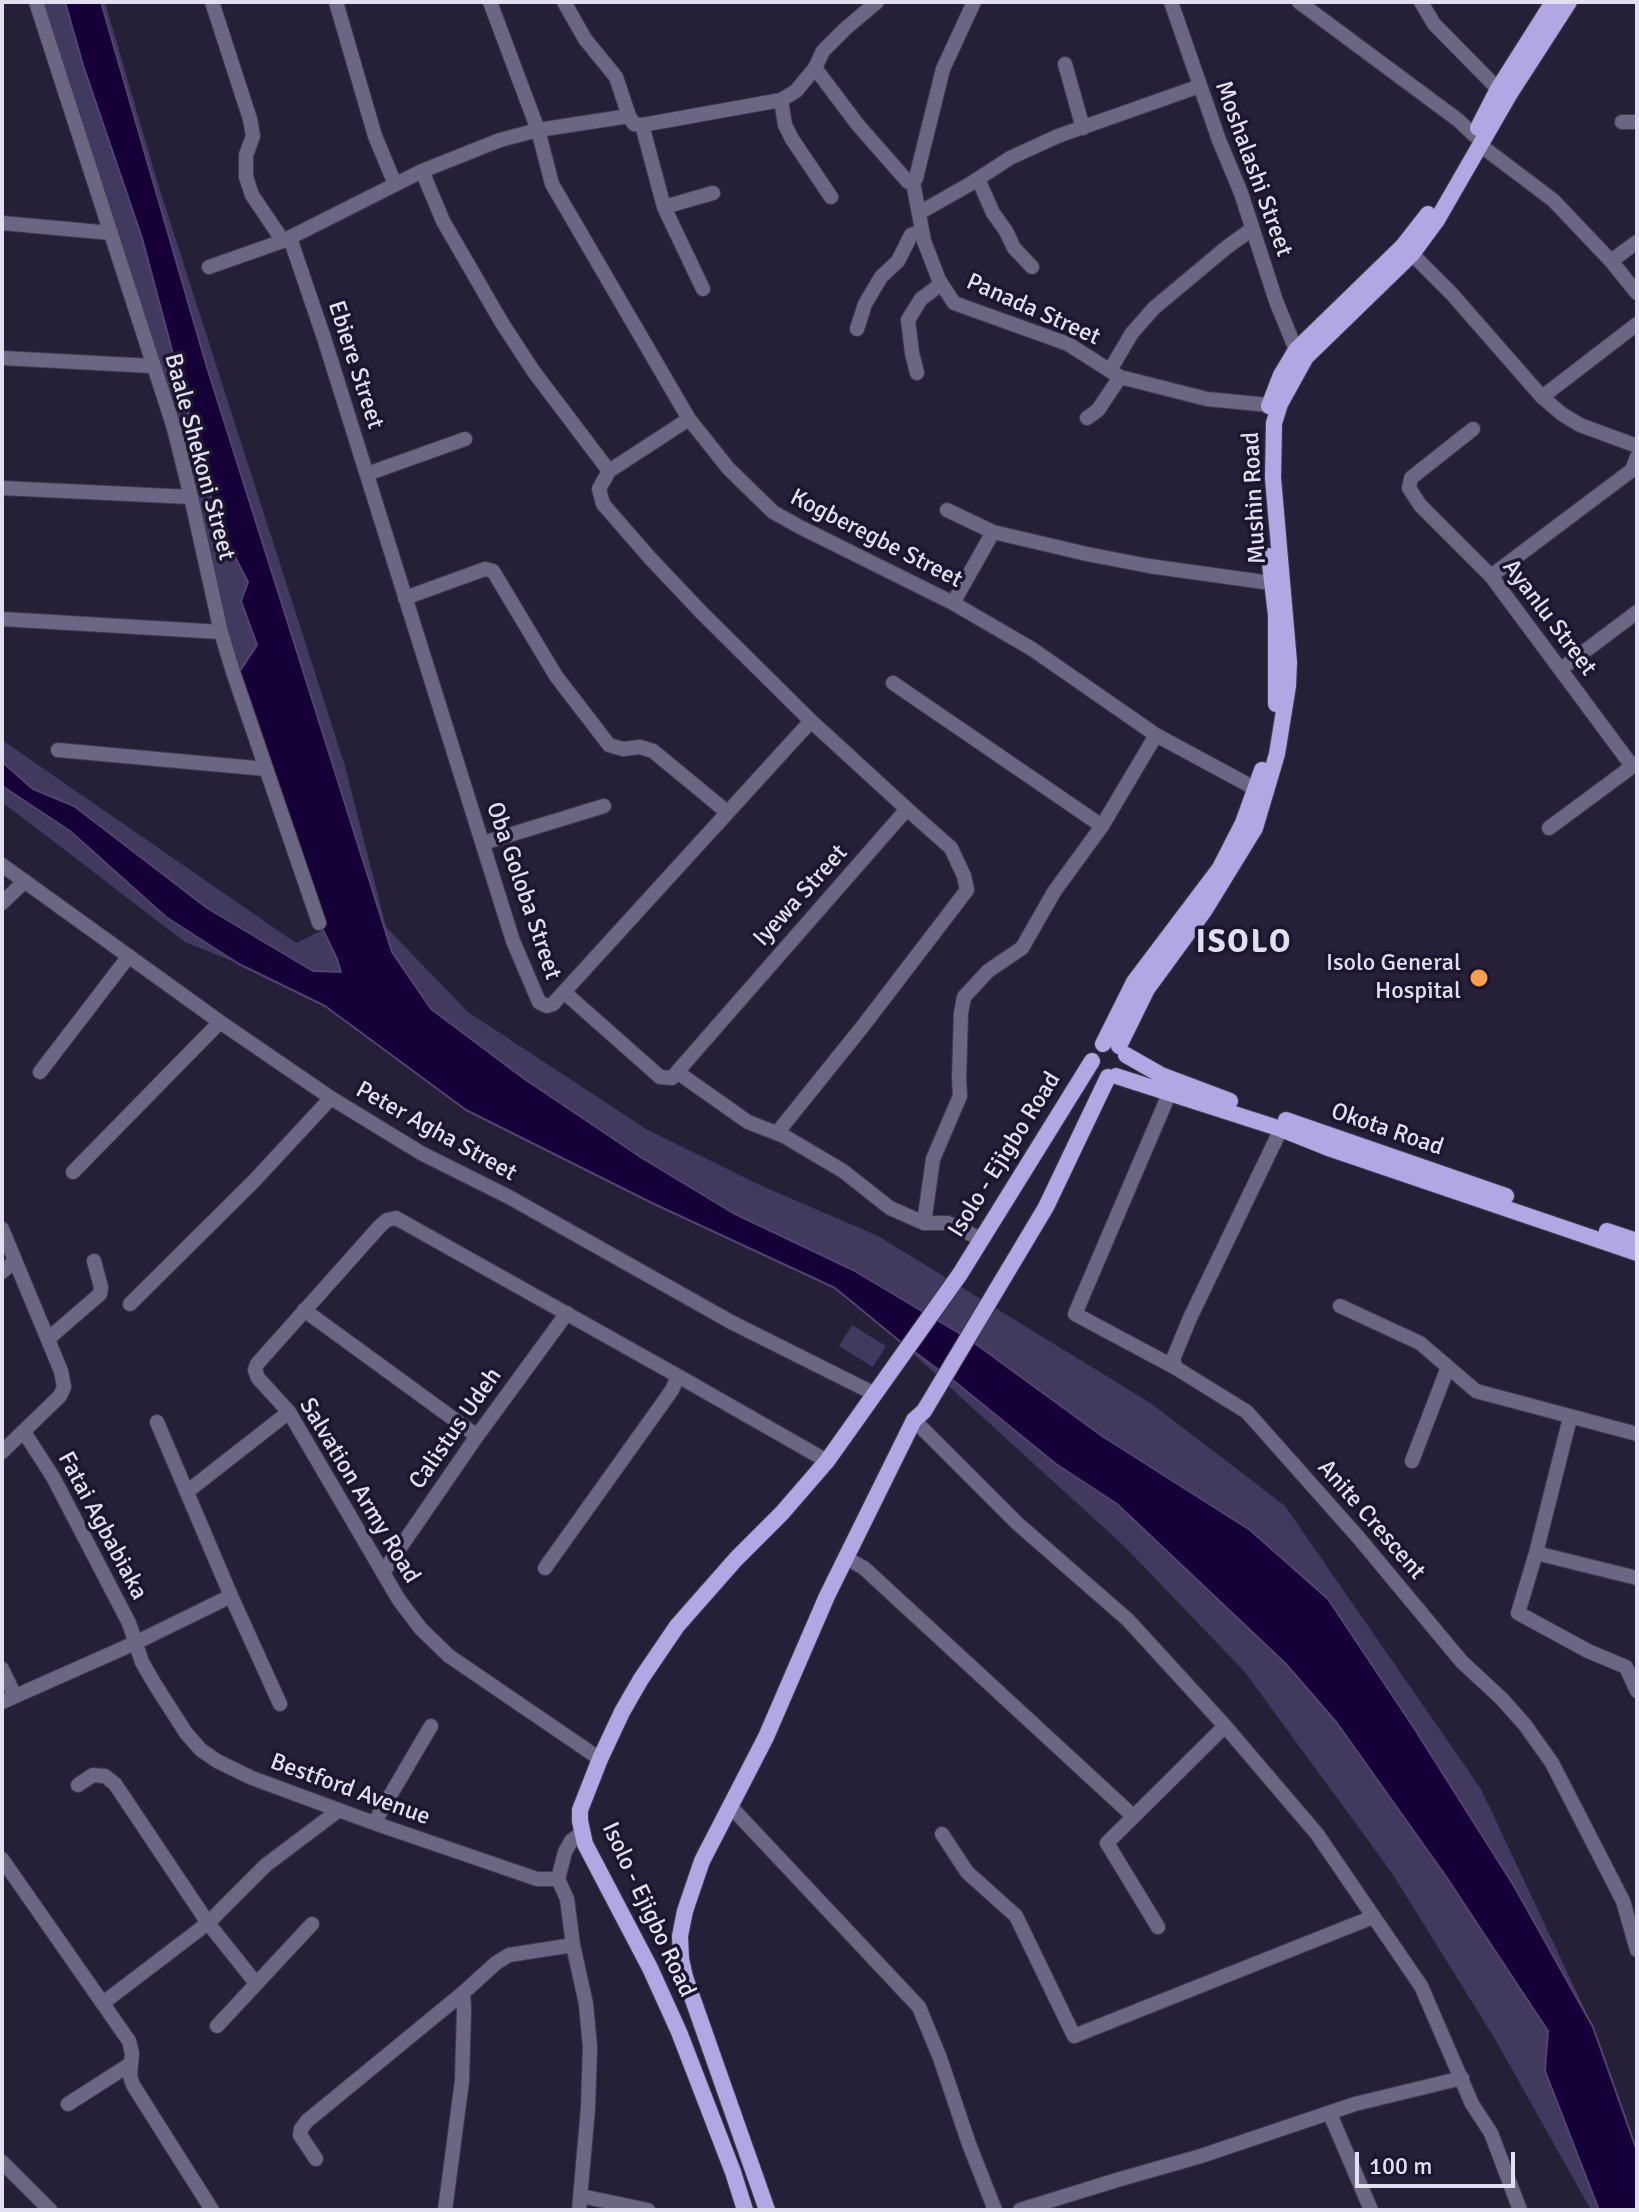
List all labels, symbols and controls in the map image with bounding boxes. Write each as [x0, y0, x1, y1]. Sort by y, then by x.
street label: Moshalashi Street [1208, 77, 1298, 261]
street label: Panada Street [962, 268, 1104, 352]
street label: Ebiere Street [321, 297, 389, 433]
street label: Baale Shekoni Street [158, 350, 240, 564]
street label: Mushin Road [1237, 431, 1273, 565]
street label: Kogberegbe Street [785, 483, 967, 595]
street label: Ayanlu Street [1496, 554, 1602, 682]
street label: Oba Goloba Street [479, 799, 567, 983]
street label: Iyewa Street [748, 839, 854, 953]
district label: ISOLO [1196, 925, 1292, 963]
place label: Isolo General Hospital [1326, 950, 1461, 1006]
marker: Isolo General Hospital [1468, 967, 1490, 989]
street label: Isolo - Ejigbo Road [943, 1067, 1067, 1243]
street label: Peter Agha Street [351, 1076, 521, 1188]
street label: Okota Road [1327, 1097, 1447, 1163]
street label: Calistus Udeh [404, 1363, 508, 1495]
street label: Salvation Army Road [292, 1393, 426, 1589]
street label: Fatai Agbabiaka [51, 1447, 153, 1605]
street label: Anite Crescent [1311, 1454, 1431, 1586]
street label: Bestford Avenue [266, 1748, 434, 1832]
street label: Isolo - Ejigbo Road [595, 1818, 701, 2002]
scale bar [1359, 2136, 1519, 2186]
text: 100 m [1369, 2151, 1432, 2181]

